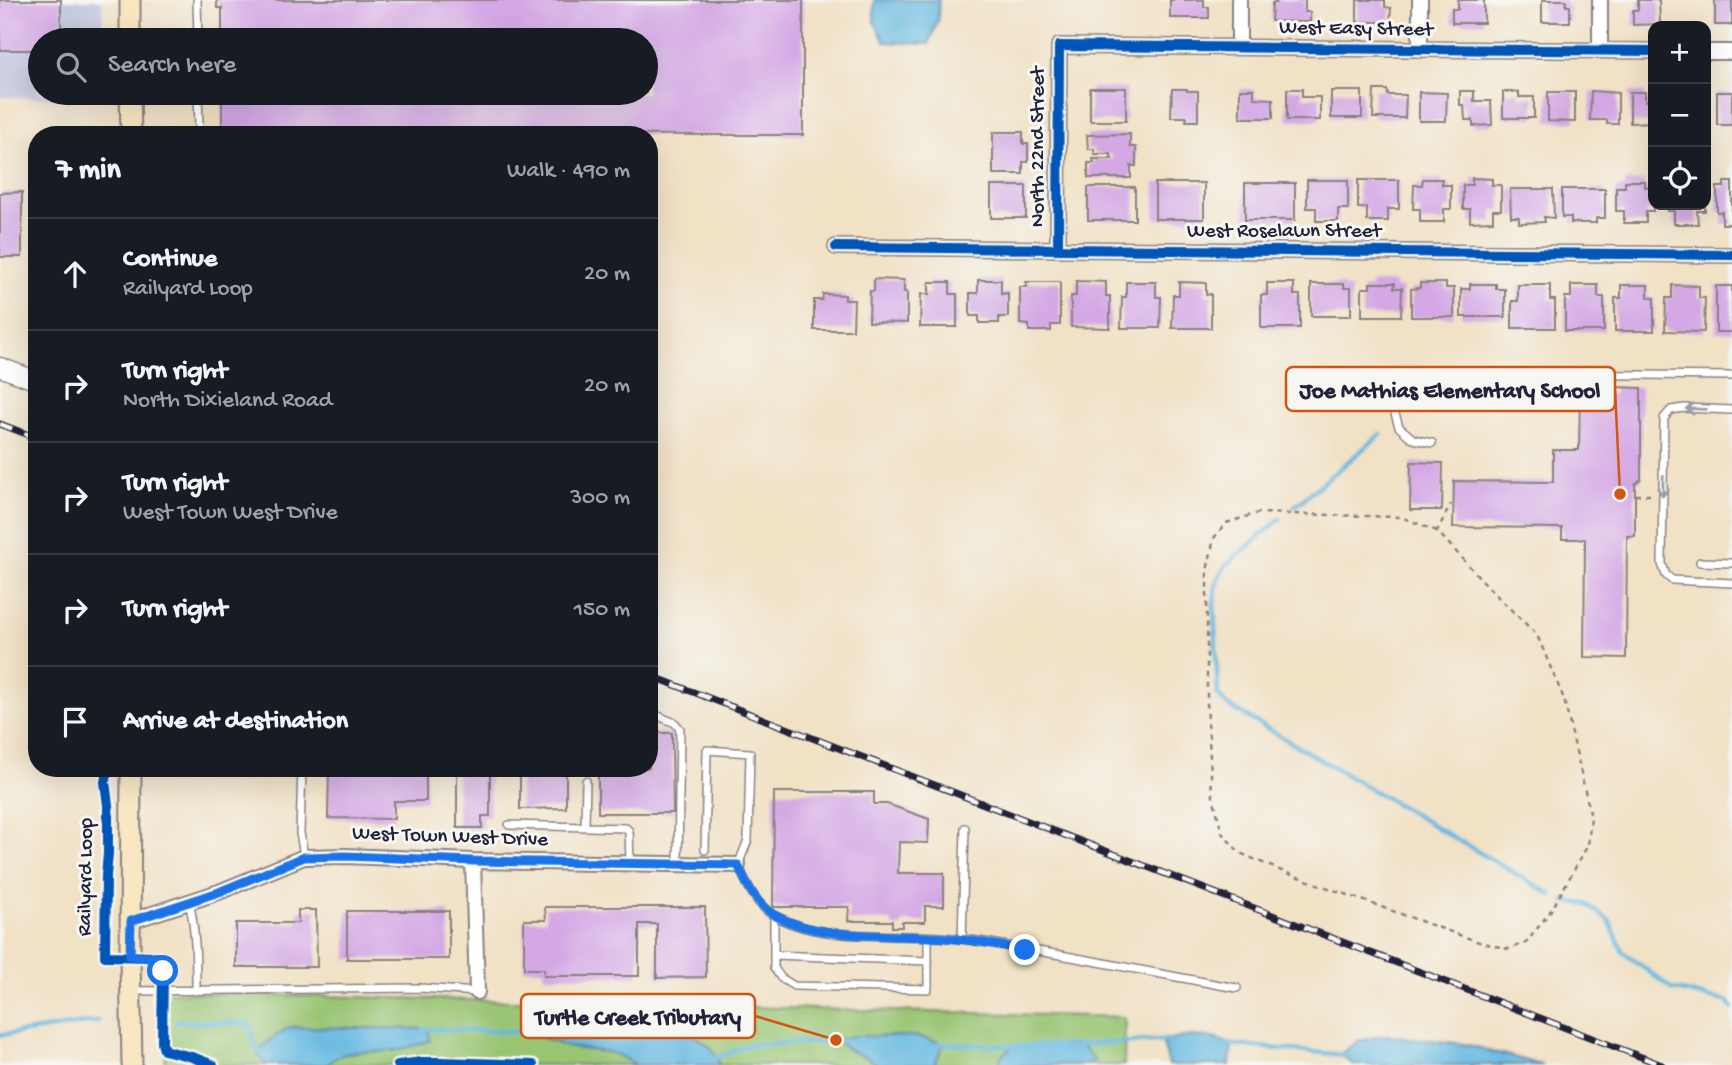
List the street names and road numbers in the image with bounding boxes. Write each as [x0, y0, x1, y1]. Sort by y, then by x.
street label: West Easy Street [1279, 16, 1436, 44]
street label: North 22nd Street [1027, 64, 1052, 227]
street label: West Roselawn Street [1187, 220, 1383, 245]
street label: Railyard Loop [73, 817, 101, 936]
street label: West Town West Drive [352, 822, 549, 854]

